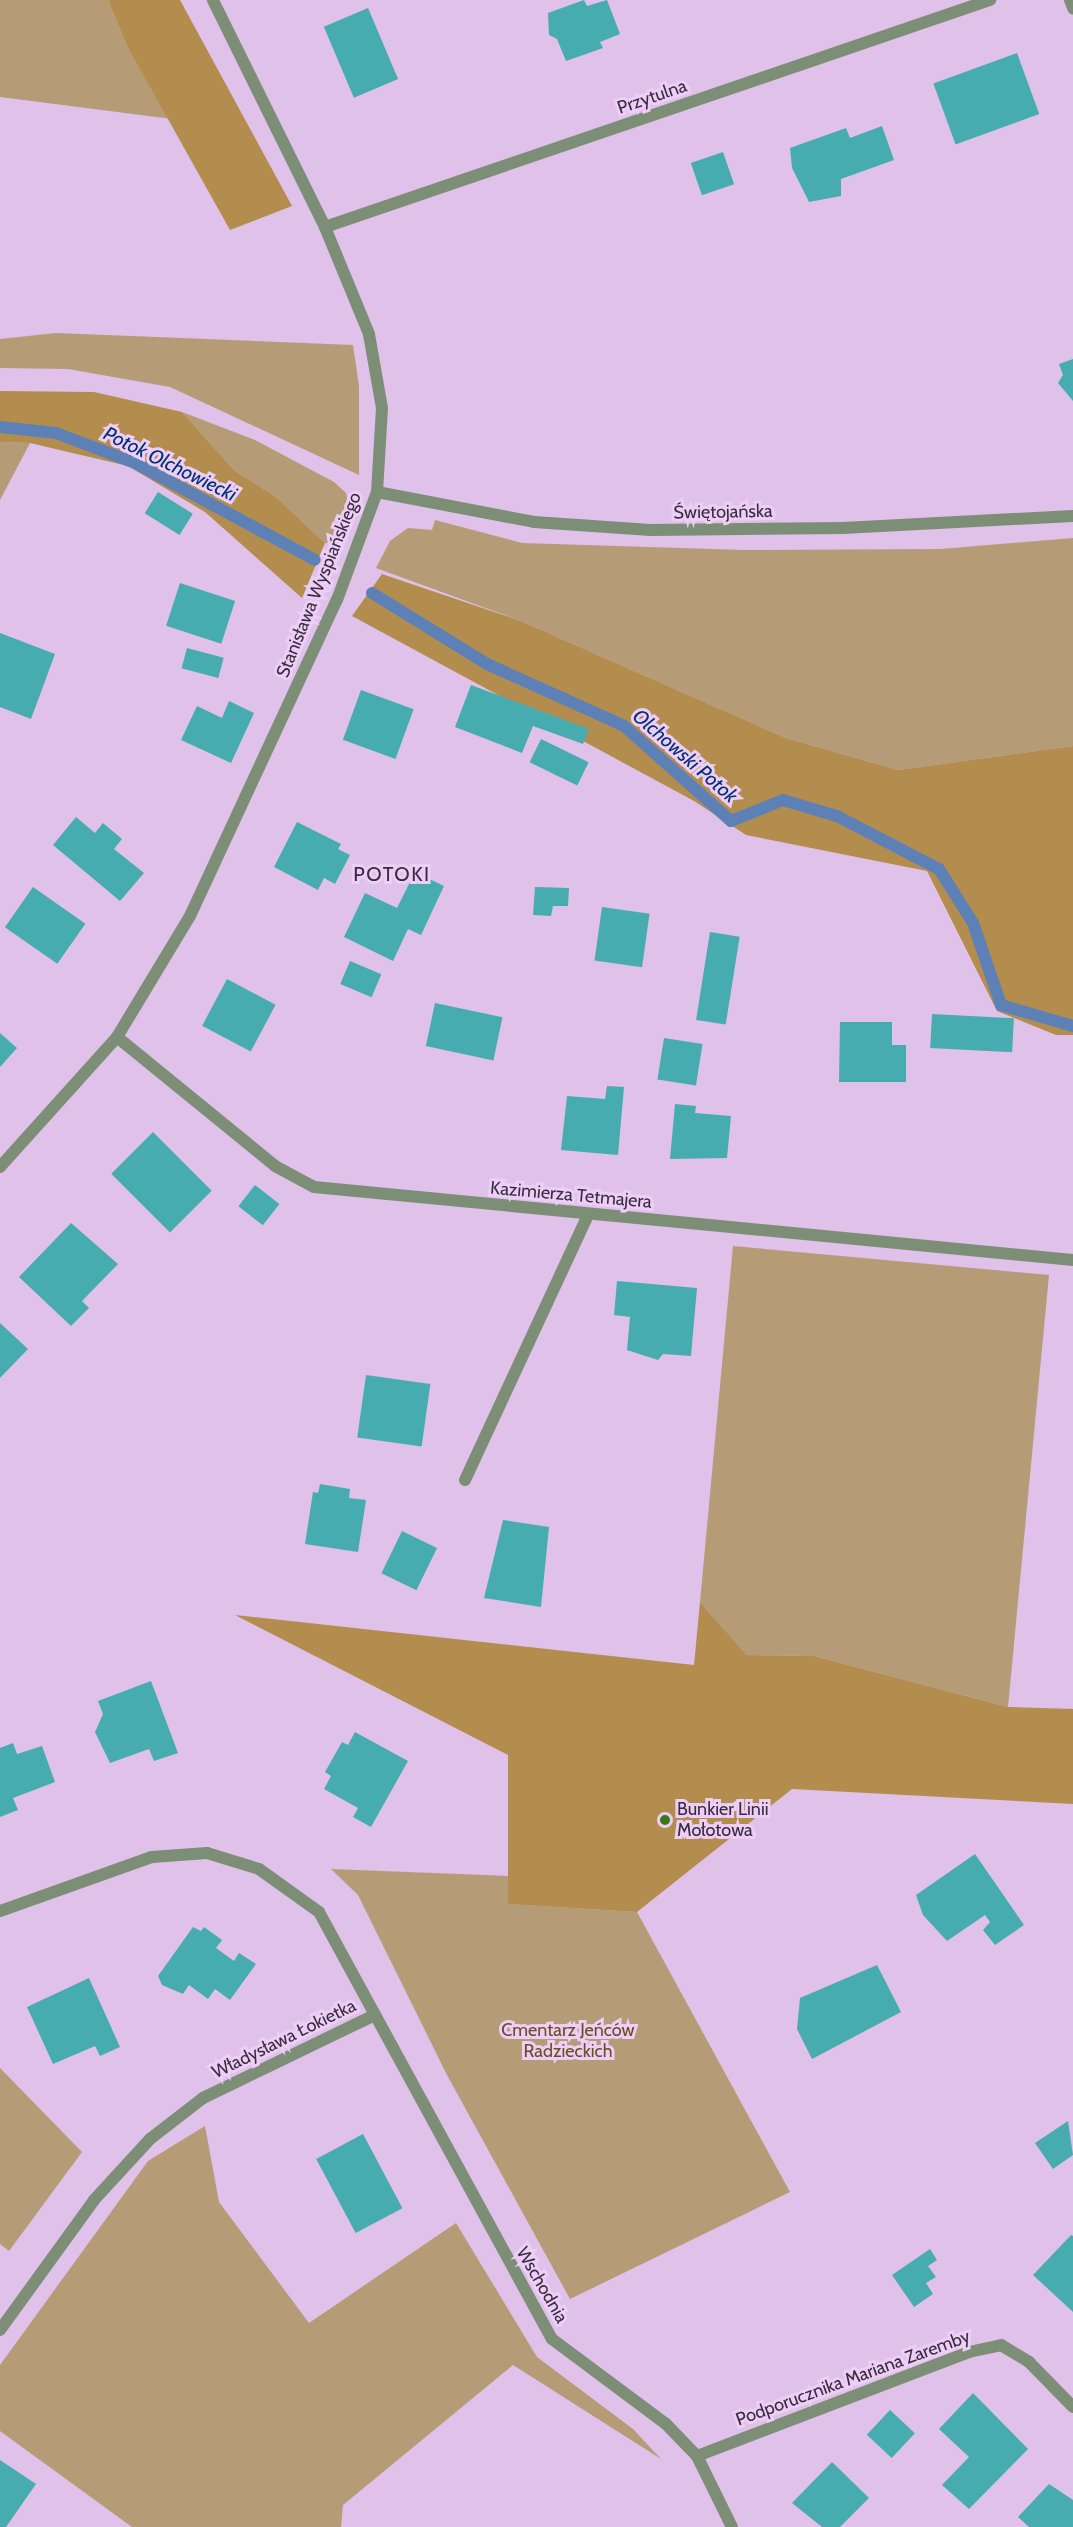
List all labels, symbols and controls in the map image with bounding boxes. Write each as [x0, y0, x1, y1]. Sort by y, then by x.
street label: Przytulna [615, 75, 689, 119]
water label: Potok Olchowiecki [100, 421, 240, 507]
street label: Stanisława Wyspiańskiego [272, 489, 366, 681]
street label: Świętojańska [673, 500, 773, 524]
water label: Olchowski Potok [628, 704, 742, 808]
district label: POTOKI [353, 862, 431, 886]
street label: Kazimierza Tetmajera [489, 1177, 653, 1213]
place label: Bunkier Linii Mołotowa [677, 1799, 769, 1842]
marker: Bunkier Linii Mołotowa [658, 1813, 672, 1827]
street label: Władysława Łokietka [209, 1995, 359, 2083]
park label: Cmentarz Jeńców Radzieckich [501, 2020, 635, 2062]
street label: Wschodnia [512, 2243, 572, 2327]
street label: Podporucznika Mariana Zaremby [733, 2325, 973, 2431]

